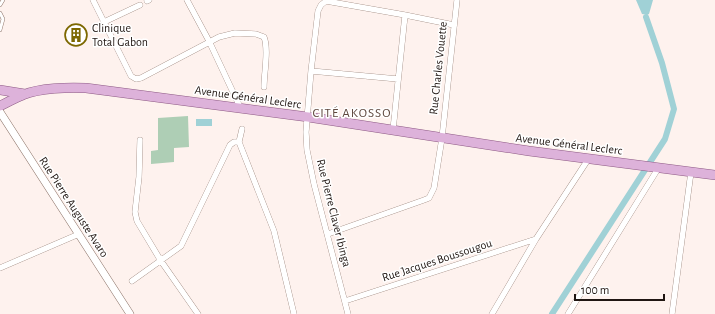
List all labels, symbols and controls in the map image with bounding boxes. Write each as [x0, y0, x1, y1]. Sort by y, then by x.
street label: Rue Charles Vouette [427, 21, 449, 115]
building icon: Clinique Total Gabon [63, 22, 89, 48]
place label: Clinique Total Gabon [92, 22, 148, 48]
street label: Avenue Général Leclerc [194, 84, 302, 110]
district label: CITÉ AKOSSO [313, 106, 391, 120]
street label: Avenue Général Leclerc [515, 132, 623, 157]
street label: Rue Pierre Auguste Avaro [37, 155, 111, 259]
street label: Rue Pierre Claver Ibinga [315, 158, 353, 269]
street label: Rue Jacques Boussougou [380, 237, 494, 283]
scale bar [575, 276, 664, 302]
text: 100 m [581, 284, 609, 296]

